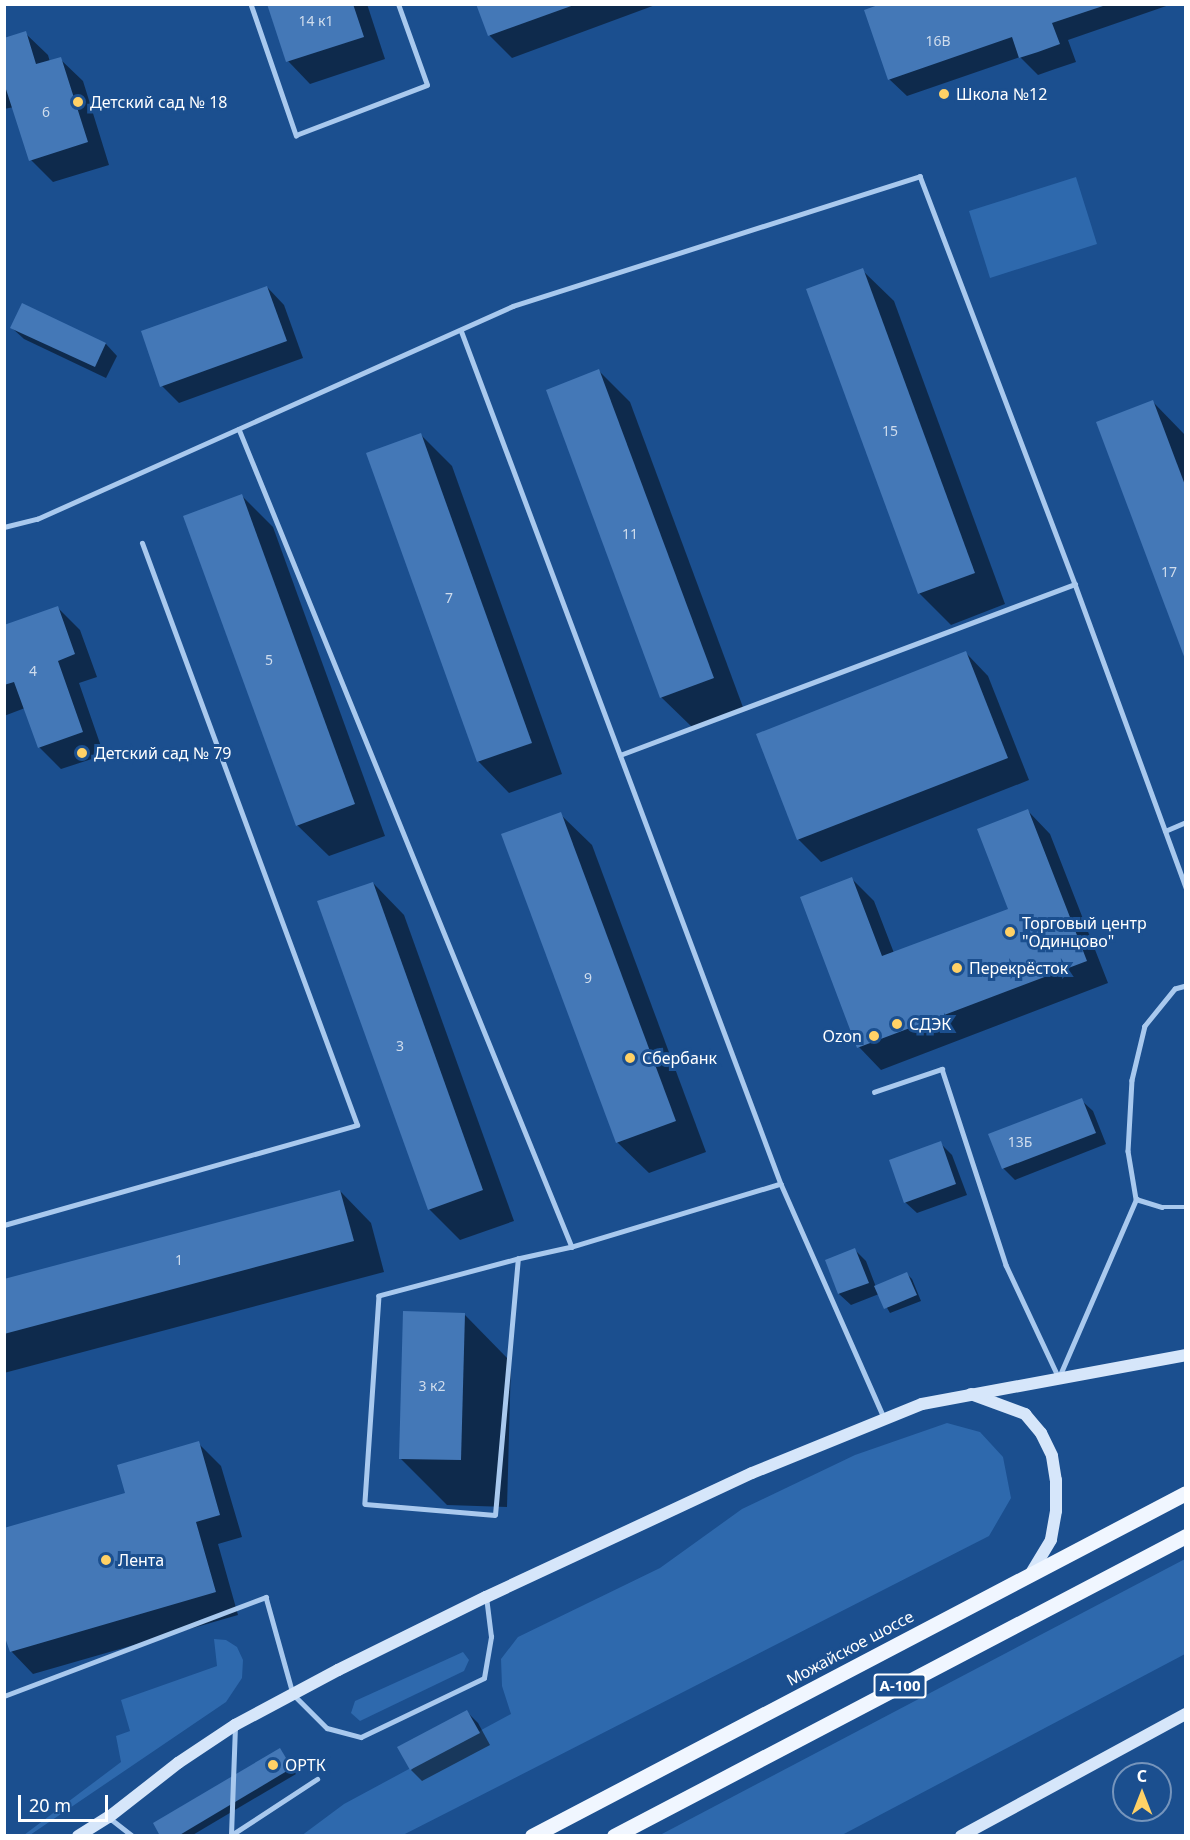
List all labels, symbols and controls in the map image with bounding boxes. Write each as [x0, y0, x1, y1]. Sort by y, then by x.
house number: 14 к1 [298, 13, 334, 29]
house number: 16В [925, 33, 951, 49]
place label: Школа №12 [956, 84, 1047, 104]
marker: Школа №12 [937, 87, 951, 101]
place label: Детский сад № 18 [90, 92, 227, 112]
marker: Детский сад № 18 [71, 95, 85, 109]
house number: 6 [42, 104, 50, 120]
house number: 15 [882, 423, 898, 439]
house number: 11 [622, 526, 638, 542]
house number: 17 [1161, 564, 1177, 580]
house number: 7 [445, 590, 453, 606]
house number: 5 [265, 652, 273, 668]
house number: 4 [29, 663, 37, 679]
place label: Детский сад № 79 [94, 743, 231, 763]
marker: Детский сад № 79 [75, 746, 89, 760]
place label: Торговый центр "Одинцово" [1022, 913, 1147, 951]
marker: Торговый центр "Одинцово" [1003, 925, 1017, 939]
place label: Перекрёсток [969, 958, 1068, 978]
marker: Перекрёсток [950, 961, 964, 975]
house number: 9 [584, 970, 592, 986]
place label: СДЭК [909, 1014, 951, 1034]
marker: СДЭК [890, 1017, 904, 1031]
place label: Ozon [822, 1026, 862, 1046]
marker: Ozon [867, 1029, 881, 1043]
house number: 3 [396, 1038, 404, 1054]
place label: Сбербанк [642, 1048, 717, 1068]
marker: Сбербанк [623, 1051, 637, 1065]
house number: 13Б [1008, 1134, 1032, 1150]
house number: 1 [175, 1252, 183, 1268]
house number: 3 к2 [418, 1378, 446, 1394]
place label: Лента [118, 1550, 164, 1570]
marker: Лента [99, 1553, 113, 1567]
street label: Можайское шоссе [783, 1606, 917, 1690]
road number: А-100 [873, 1674, 927, 1698]
place label: ОРТК [285, 1755, 326, 1775]
marker: ОРТК [266, 1758, 280, 1772]
north arrow [1112, 1762, 1172, 1822]
text: С [1137, 1765, 1147, 1787]
scale bar [21, 1783, 111, 1821]
text: 20 m [29, 1793, 71, 1817]

